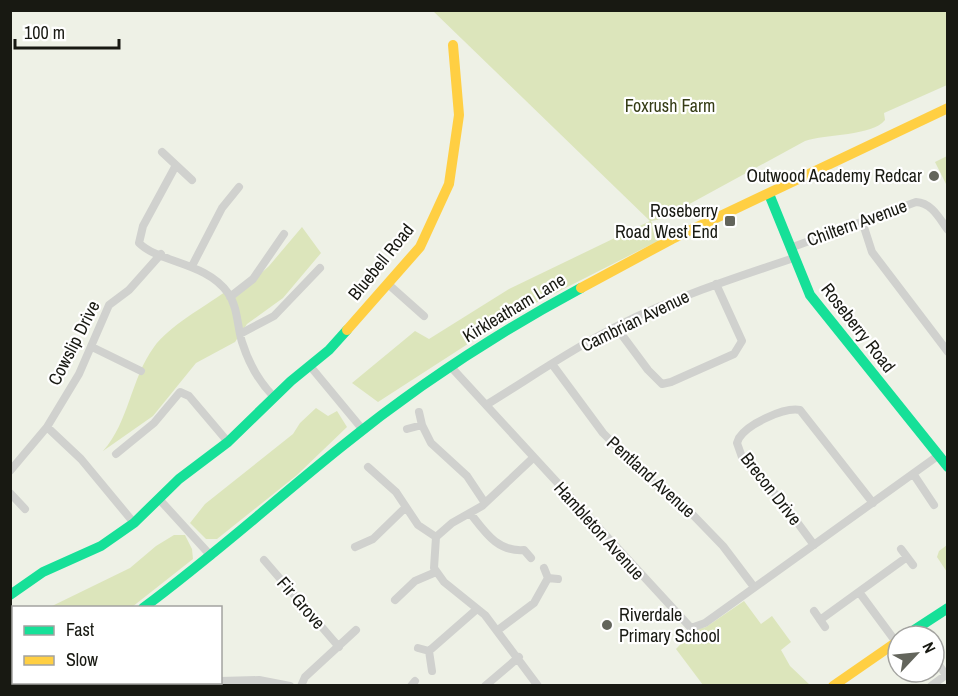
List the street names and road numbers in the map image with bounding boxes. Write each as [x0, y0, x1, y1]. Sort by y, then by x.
street label: Chiltern Avenue [803, 193, 910, 252]
street label: Bluebell Road [342, 218, 419, 305]
street label: Kirkleatham Lane [458, 267, 570, 348]
street label: Roseberry Road [815, 278, 901, 378]
street label: Cambrian Avenue [576, 283, 693, 358]
street label: Cowslip Drive [42, 296, 106, 389]
street label: Pentland Avenue [602, 430, 701, 523]
street label: Brecon Drive [735, 447, 808, 530]
street label: Hambleton Avenue [548, 476, 650, 585]
street label: Fir Grove [271, 571, 331, 634]

